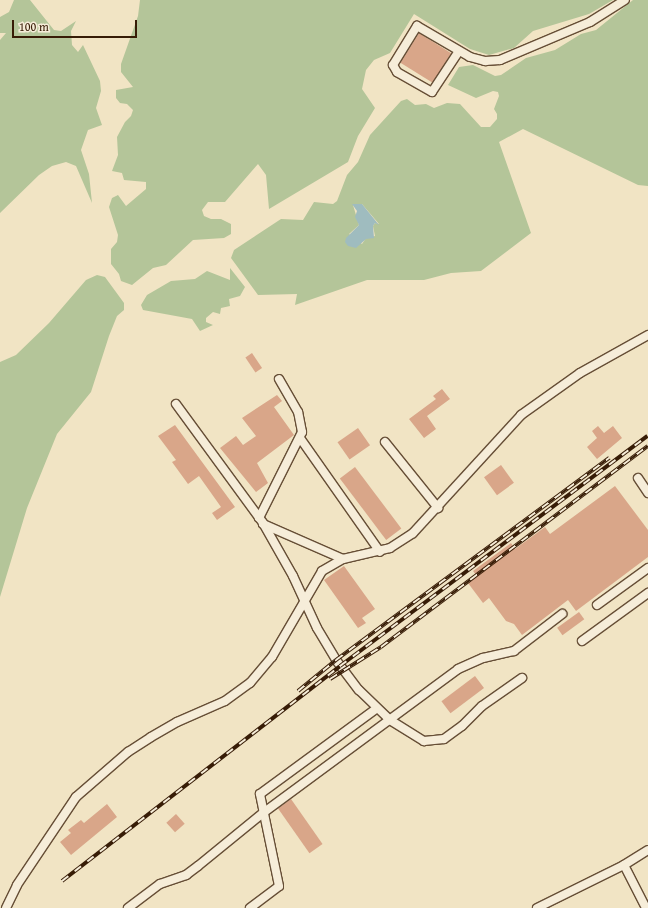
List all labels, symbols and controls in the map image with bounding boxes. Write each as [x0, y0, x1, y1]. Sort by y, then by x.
scale bar [14, 12, 139, 38]
text: 100 m [19, 18, 49, 35]

